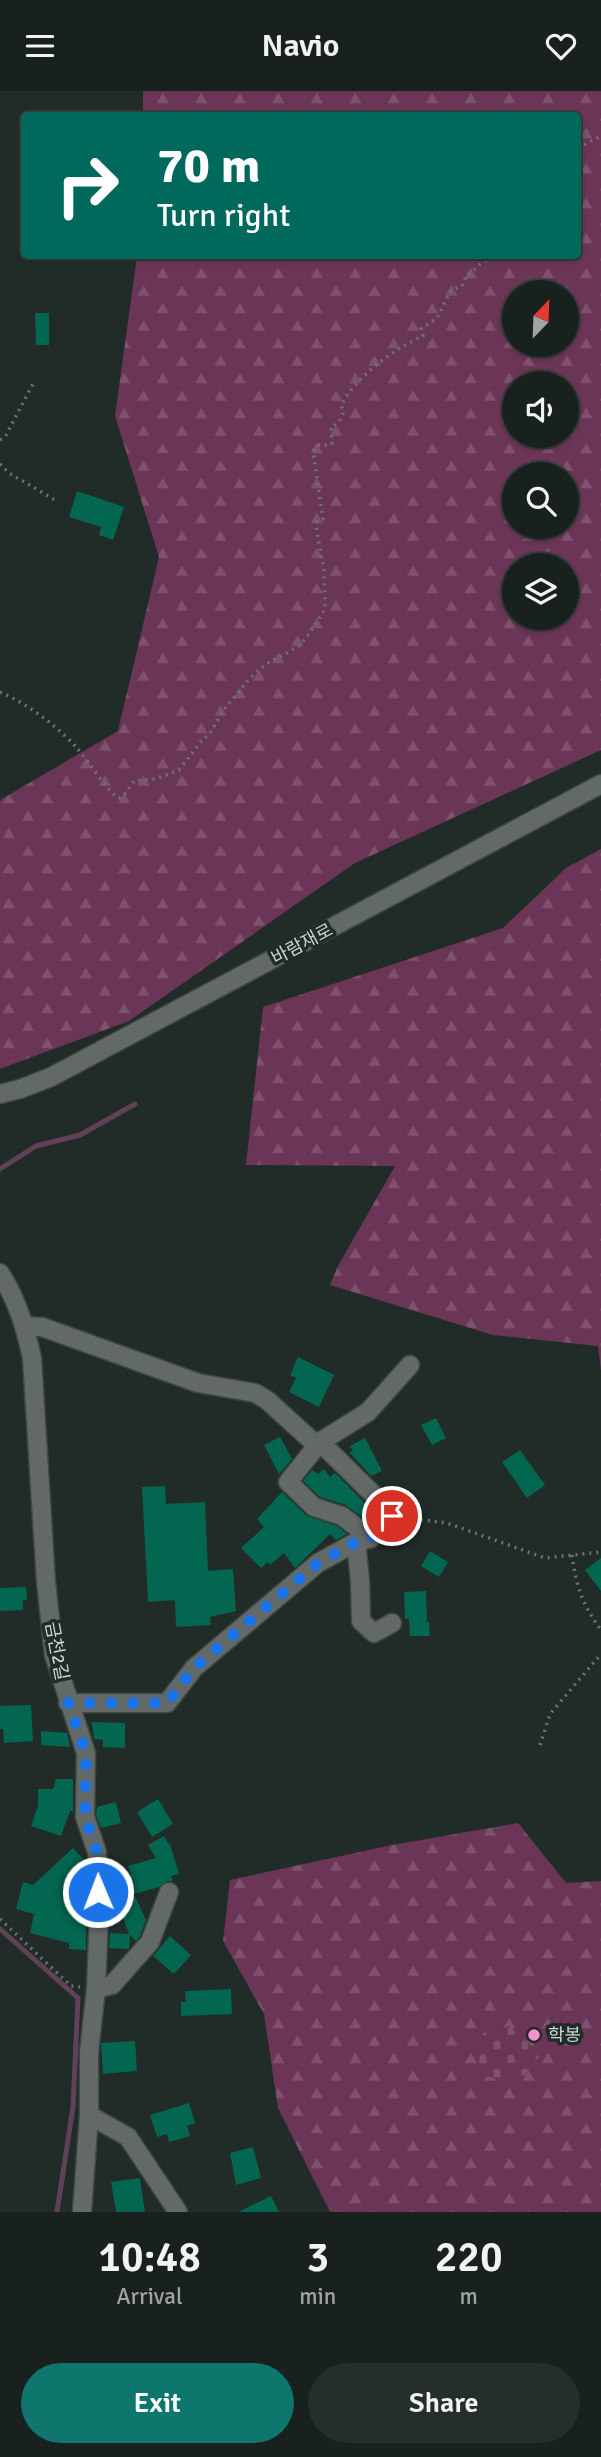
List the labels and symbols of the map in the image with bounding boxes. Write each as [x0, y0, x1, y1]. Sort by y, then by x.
north arrow [502, 280, 579, 357]
street label: 바람재로 [268, 919, 336, 969]
pin [362, 1486, 422, 1546]
street label: 금천2길 [41, 1620, 73, 1682]
position arrow [61, 1855, 135, 1929]
place label: 학봉 [548, 2024, 581, 2046]
marker: 학봉 [526, 2027, 542, 2043]

